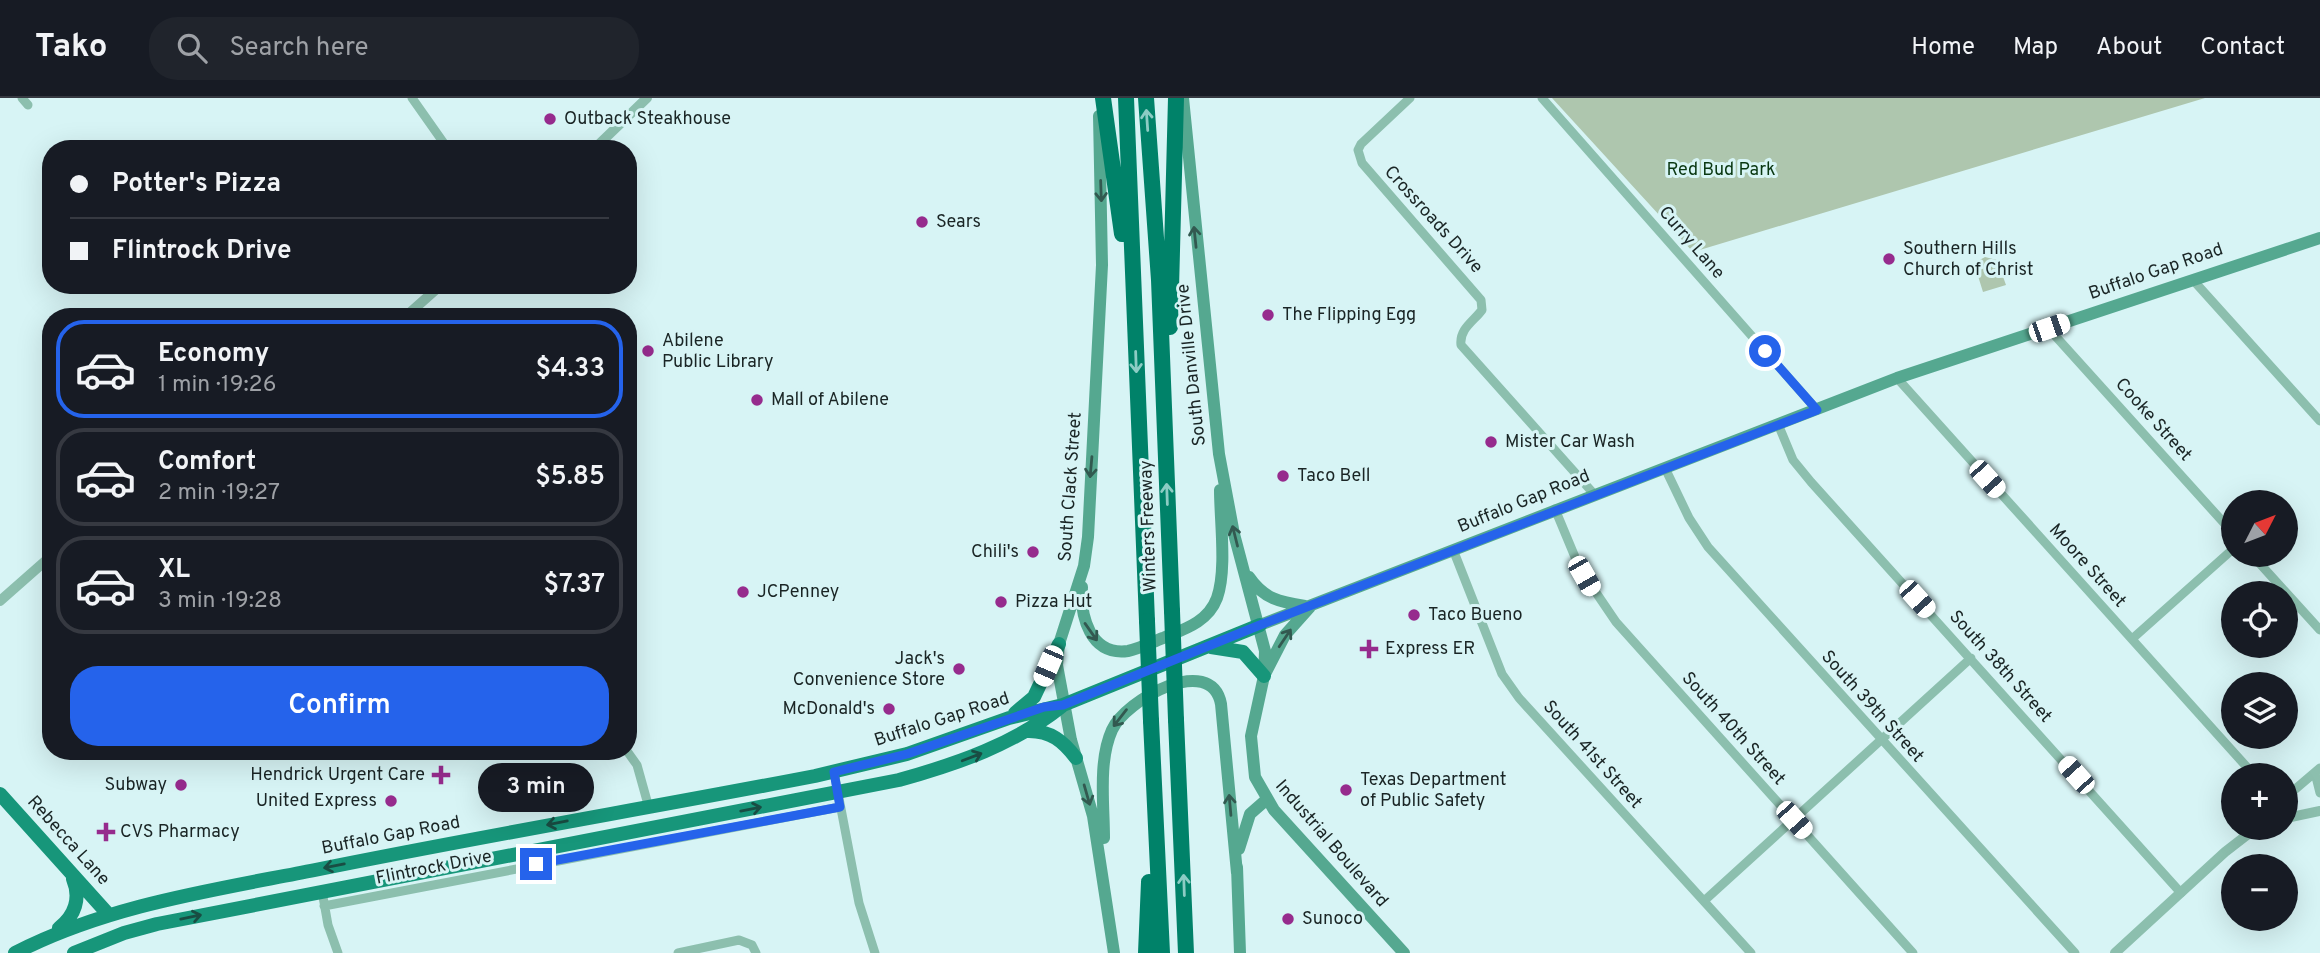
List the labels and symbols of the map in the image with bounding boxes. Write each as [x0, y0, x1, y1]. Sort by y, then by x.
place label: Outback Steakhouse [564, 108, 731, 131]
one-way arrow [1141, 109, 1154, 132]
marker: Outback Steakhouse [542, 111, 558, 127]
park label: Red Bud Park [1666, 159, 1776, 182]
street label: Crossroads Drive [1379, 161, 1487, 279]
one-way arrow [1095, 179, 1108, 202]
street label: Curry Lane [1653, 202, 1729, 284]
place label: Sears [936, 211, 981, 234]
marker: Sears [914, 214, 930, 230]
one-way arrow [1189, 227, 1202, 249]
place label: Southern Hills Church of Christ [1903, 238, 2034, 282]
street label: Buffalo Gap Road [2086, 238, 2226, 306]
marker: Southern Hills Church of Christ [1881, 251, 1897, 267]
street label: South Danville Drive [1172, 283, 1212, 447]
place label: The Flipping Egg [1282, 304, 1416, 327]
marker: The Flipping Egg [1260, 307, 1276, 323]
car [2026, 311, 2073, 345]
place label: Abilene Public Library [662, 330, 774, 374]
route start [1749, 335, 1781, 367]
marker: Abilene Public Library [640, 343, 656, 359]
one-way arrow [1129, 350, 1142, 373]
street label: Cooke Street [2109, 373, 2197, 467]
place label: Mall of Abilene [771, 389, 889, 412]
marker: Mall of Abilene [749, 392, 765, 408]
street label: South Clack Street [1054, 411, 1088, 563]
place label: Mister Car Wash [1505, 431, 1635, 454]
marker: Mister Car Wash [1483, 434, 1499, 450]
one-way arrow [1084, 455, 1097, 478]
car [1966, 456, 2009, 502]
street label: Winters Freeway [1135, 460, 1163, 592]
place label: Taco Bell [1297, 465, 1371, 488]
street label: Buffalo Gap Road [1454, 465, 1594, 539]
marker: Taco Bell [1275, 468, 1291, 484]
one-way arrow [1160, 483, 1173, 506]
north arrow [2221, 490, 2298, 567]
street label: Moore Street [2043, 519, 2131, 613]
one-way arrow [1228, 525, 1241, 547]
place label: Chili's [971, 541, 1019, 564]
marker: Chili's [1025, 544, 1041, 560]
car [1565, 553, 1604, 599]
car [1896, 576, 1939, 622]
place label: JCPenney [757, 581, 839, 604]
marker: JCPenney [735, 584, 751, 600]
place label: Pizza Hut [1015, 591, 1092, 614]
marker: Pizza Hut [993, 594, 1009, 610]
place label: Taco Bueno [1428, 604, 1523, 627]
street label: South 38th Street [1944, 606, 2056, 728]
marker: Taco Bueno [1406, 607, 1422, 623]
one-way arrow [1084, 621, 1099, 641]
one-way arrow [1278, 629, 1292, 648]
place label: Express ER [1385, 638, 1475, 661]
marker: Express ER [1359, 639, 1379, 659]
car [1031, 643, 1066, 689]
street label: South 39th Street [1816, 646, 1928, 768]
place label: Jack's Convenience Store [793, 648, 945, 692]
marker: Jack's Convenience Store [951, 661, 967, 677]
street label: South 40th Street [1676, 668, 1790, 790]
street label: Buffalo Gap Road [872, 687, 1012, 753]
street label: South 41st Street [1537, 696, 1647, 814]
place label: McDonald's [783, 698, 875, 721]
marker: McDonald's [881, 701, 897, 717]
one-way arrow [1112, 709, 1128, 727]
one-way arrow [960, 750, 982, 762]
car [2055, 752, 2098, 798]
callout: 3 min [478, 762, 594, 812]
place label: Hendrick Urgent Care [250, 764, 425, 787]
marker: Hendrick Urgent Care [431, 765, 451, 785]
place label: Texas Department of Public Safety [1360, 769, 1507, 813]
place label: Subway [105, 774, 167, 797]
street label: Industrial Boulevard [1269, 776, 1393, 912]
marker: Subway [173, 777, 189, 793]
marker: Texas Department of Public Safety [1338, 782, 1354, 798]
one-way arrow [1082, 783, 1095, 805]
place label: United Express [256, 790, 377, 813]
street label: Rebecca Lane [22, 791, 114, 891]
marker: United Express [383, 793, 399, 809]
one-way arrow [1224, 794, 1237, 816]
car [1773, 797, 1816, 843]
one-way arrow [739, 802, 762, 816]
street label: Buffalo Gap Road [320, 811, 462, 861]
one-way arrow [546, 817, 569, 831]
place label: CVS Pharmacy [120, 821, 240, 844]
marker: CVS Pharmacy [98, 824, 114, 840]
street label: Flintrock Drive [374, 845, 494, 891]
route end [520, 848, 552, 880]
one-way arrow [323, 860, 346, 874]
one-way arrow [1177, 874, 1190, 897]
place label: Sunoco [1302, 908, 1363, 931]
one-way arrow [179, 909, 202, 923]
marker: Sunoco [1280, 911, 1296, 927]

